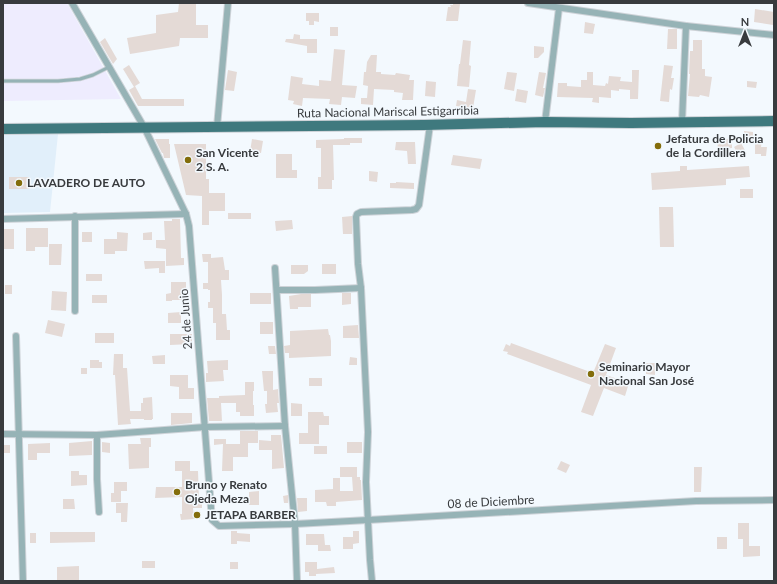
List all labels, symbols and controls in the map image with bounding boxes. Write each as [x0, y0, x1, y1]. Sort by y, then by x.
north arrow [725, 12, 765, 52]
text: N [741, 15, 749, 28]
street label: Ruta Nacional Mariscal Estigarribia [297, 102, 479, 121]
place label: Jefatura de Policia de la Cordillera [666, 131, 763, 160]
marker: Jefatura de Policia de la Cordillera [653, 141, 663, 151]
place label: San Vicente 2 S. A. [196, 145, 259, 174]
marker: San Vicente 2 S. A. [183, 155, 193, 165]
place label: LAVADERO DE AUTO [27, 175, 146, 190]
marker: LAVADERO DE AUTO [14, 178, 24, 188]
street label: 24 de Junio [176, 288, 195, 350]
place label: Seminario Mayor Nacional San José [599, 359, 695, 388]
marker: Seminario Mayor Nacional San José [586, 369, 596, 379]
place label: Bruno y Renato Ojeda Meza [185, 477, 267, 506]
marker: Bruno y Renato Ojeda Meza [172, 487, 182, 497]
street label: 08 de Diciembre [447, 492, 535, 511]
place label: JETAPA BARBER [205, 507, 296, 522]
marker: JETAPA BARBER [192, 510, 202, 520]

